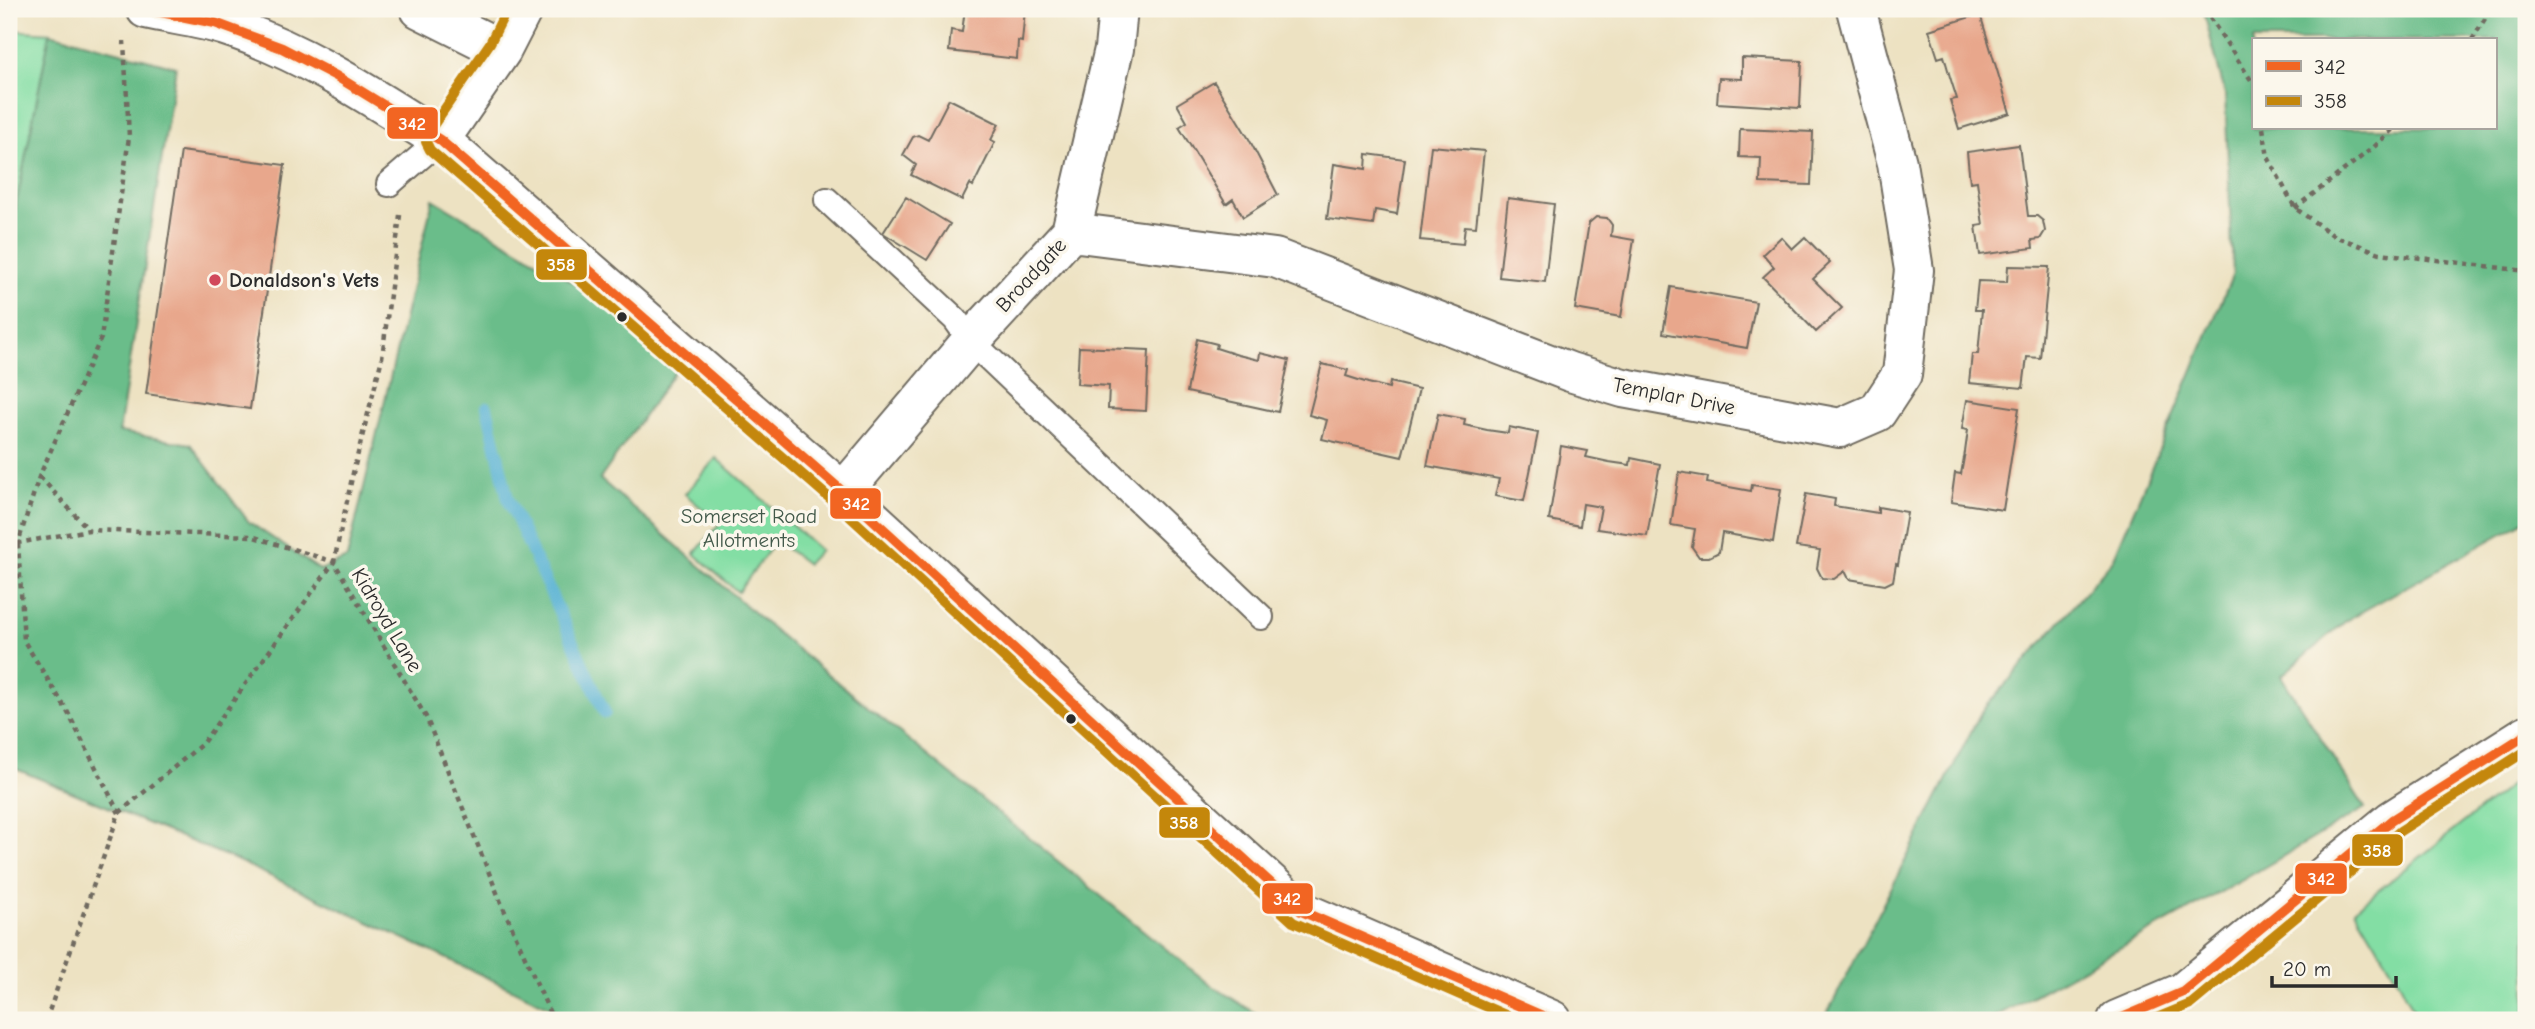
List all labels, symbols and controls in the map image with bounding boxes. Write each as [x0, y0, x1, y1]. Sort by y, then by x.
legend [2252, 38, 2496, 130]
text: 342 [2314, 55, 2346, 79]
text: 358 [2314, 89, 2347, 113]
line badge: 342 [386, 106, 439, 140]
text: 342 [398, 113, 426, 135]
street label: Broadgate [991, 233, 1071, 317]
line badge: 358 [535, 248, 588, 281]
text: 358 [546, 254, 576, 276]
place label: Donaldson's Vets [229, 268, 379, 292]
marker: Donaldson's Vets [207, 272, 223, 288]
unlabelled marker [615, 310, 629, 324]
street label: Templar Drive [1611, 372, 1737, 420]
line badge: 342 [829, 487, 882, 520]
text: 342 [842, 493, 870, 515]
park label: Somerset Road Allotments [681, 504, 817, 552]
street label: Kidroyd Lane [347, 564, 427, 676]
unlabelled marker [1064, 712, 1078, 726]
line badge: 358 [1158, 806, 1211, 839]
text: 358 [1169, 812, 1199, 834]
line badge: 358 [2351, 833, 2404, 867]
text: 358 [2362, 840, 2392, 862]
line badge: 342 [2294, 862, 2348, 895]
text: 342 [2307, 868, 2335, 890]
line badge: 342 [1261, 882, 1314, 915]
text: 342 [1273, 888, 1301, 910]
scale bar [2272, 945, 2397, 989]
text: 20 m [2283, 957, 2331, 981]

